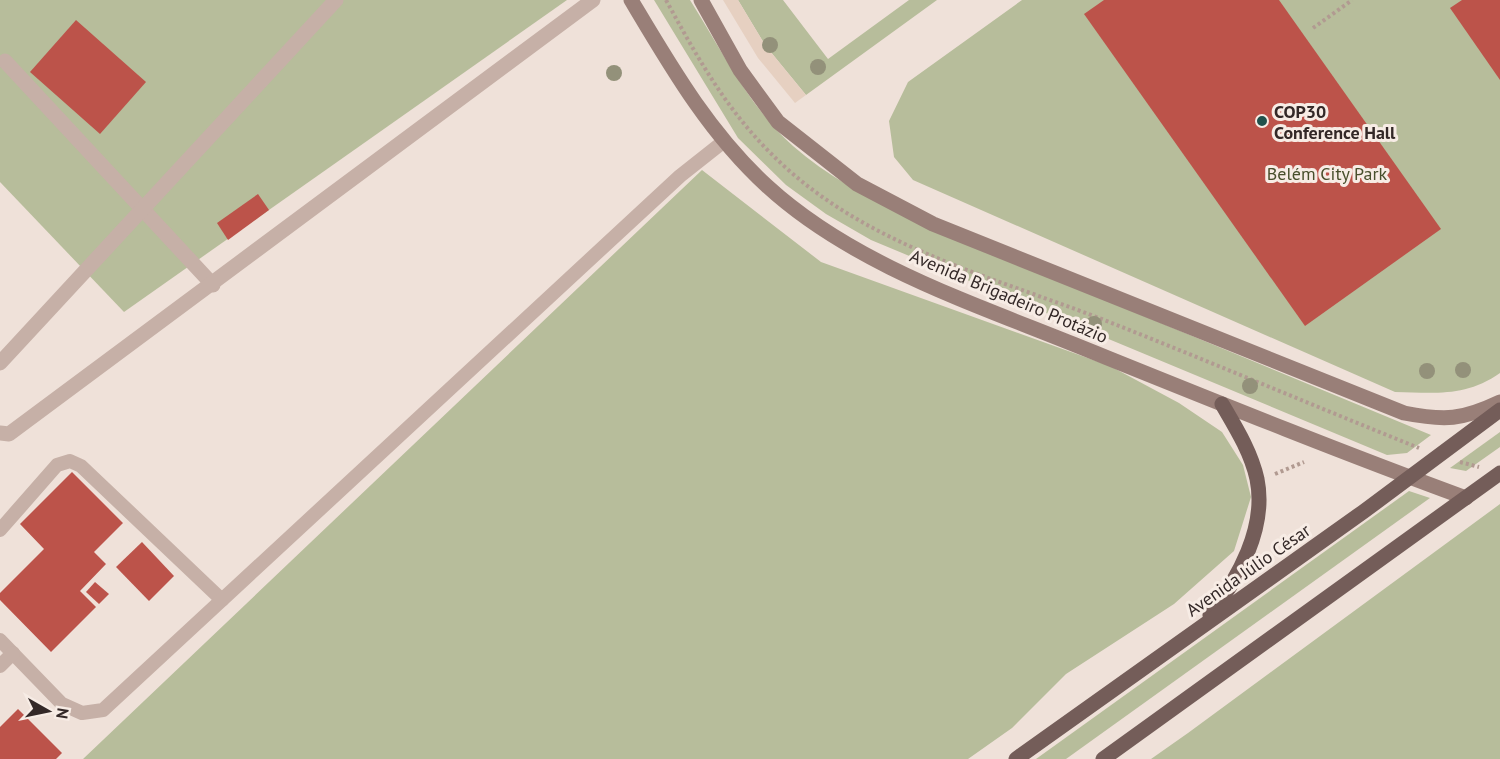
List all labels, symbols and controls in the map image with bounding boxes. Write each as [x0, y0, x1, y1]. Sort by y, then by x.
place label: COP30 Conference Hall [1274, 100, 1396, 144]
marker: COP30 Conference Hall [1255, 114, 1269, 128]
park label: Belém City Park [1267, 162, 1388, 185]
street label: Avenida Brigadeiro Protázio [907, 244, 1111, 348]
street label: Avenida Júlio César [1181, 519, 1315, 621]
north arrow [18, 681, 78, 741]
text: N [52, 707, 74, 720]

